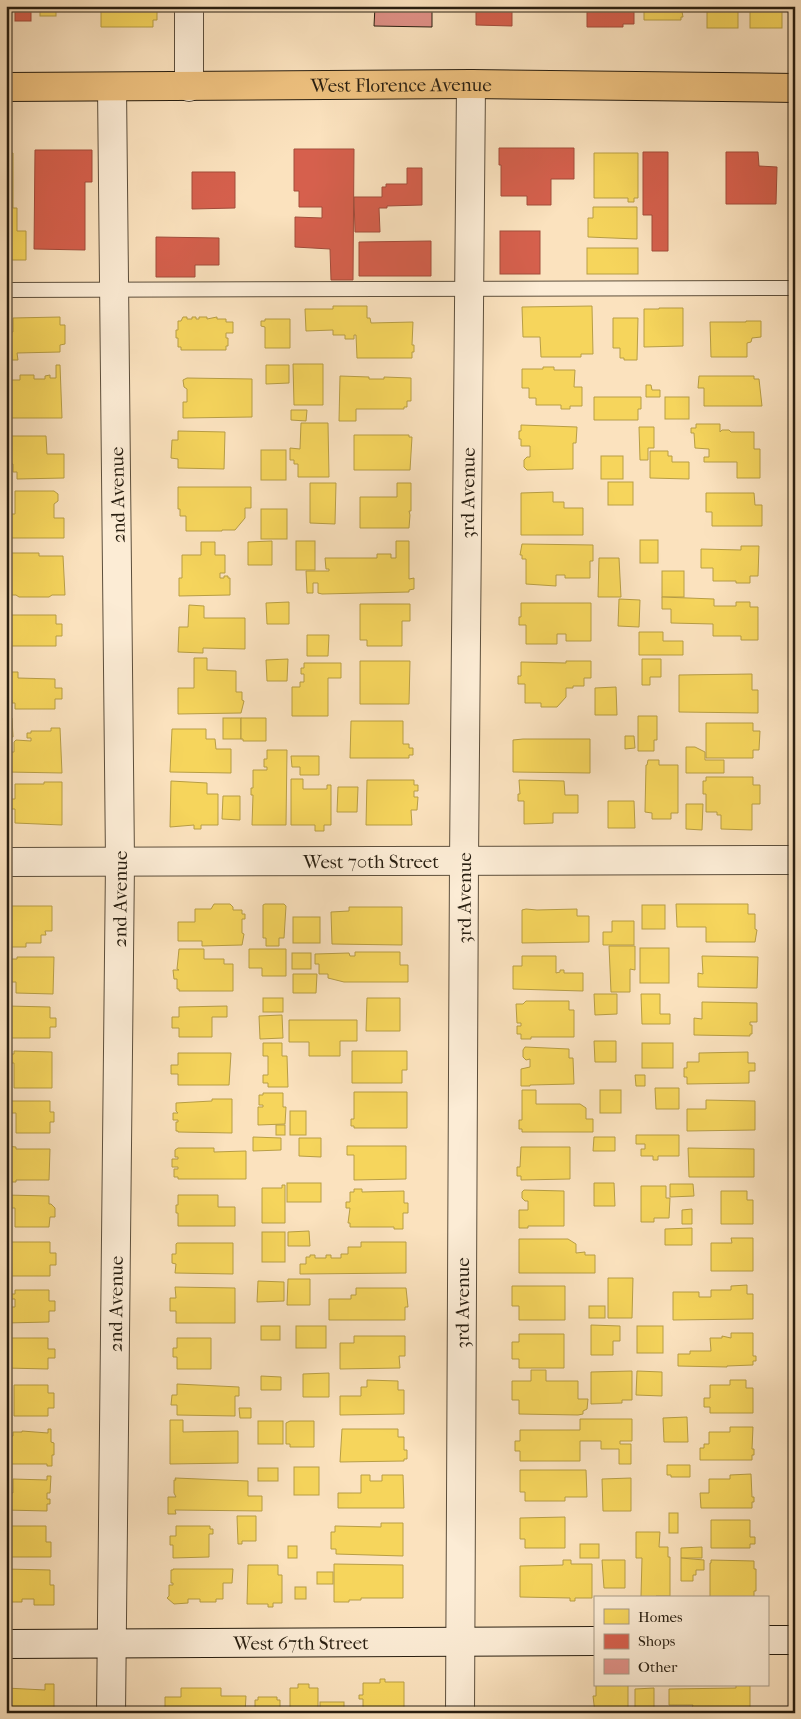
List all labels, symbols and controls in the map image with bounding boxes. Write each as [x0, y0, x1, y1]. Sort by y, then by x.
street label: West Florence Avenue [309, 74, 492, 97]
street label: 2nd Avenue [106, 447, 130, 543]
street label: 3rd Avenue [457, 447, 480, 539]
street label: 2nd Avenue [109, 851, 132, 947]
street label: West 70th Street [302, 851, 439, 873]
street label: 3rd Avenue [454, 852, 476, 944]
street label: 2nd Avenue [105, 1256, 128, 1352]
street label: 3rd Avenue [452, 1257, 474, 1349]
legend [594, 1596, 768, 1686]
text: Homes [638, 1608, 683, 1626]
street label: West 67th Street [232, 1632, 369, 1655]
text: Shops [638, 1632, 676, 1650]
text: Other [638, 1658, 678, 1676]

